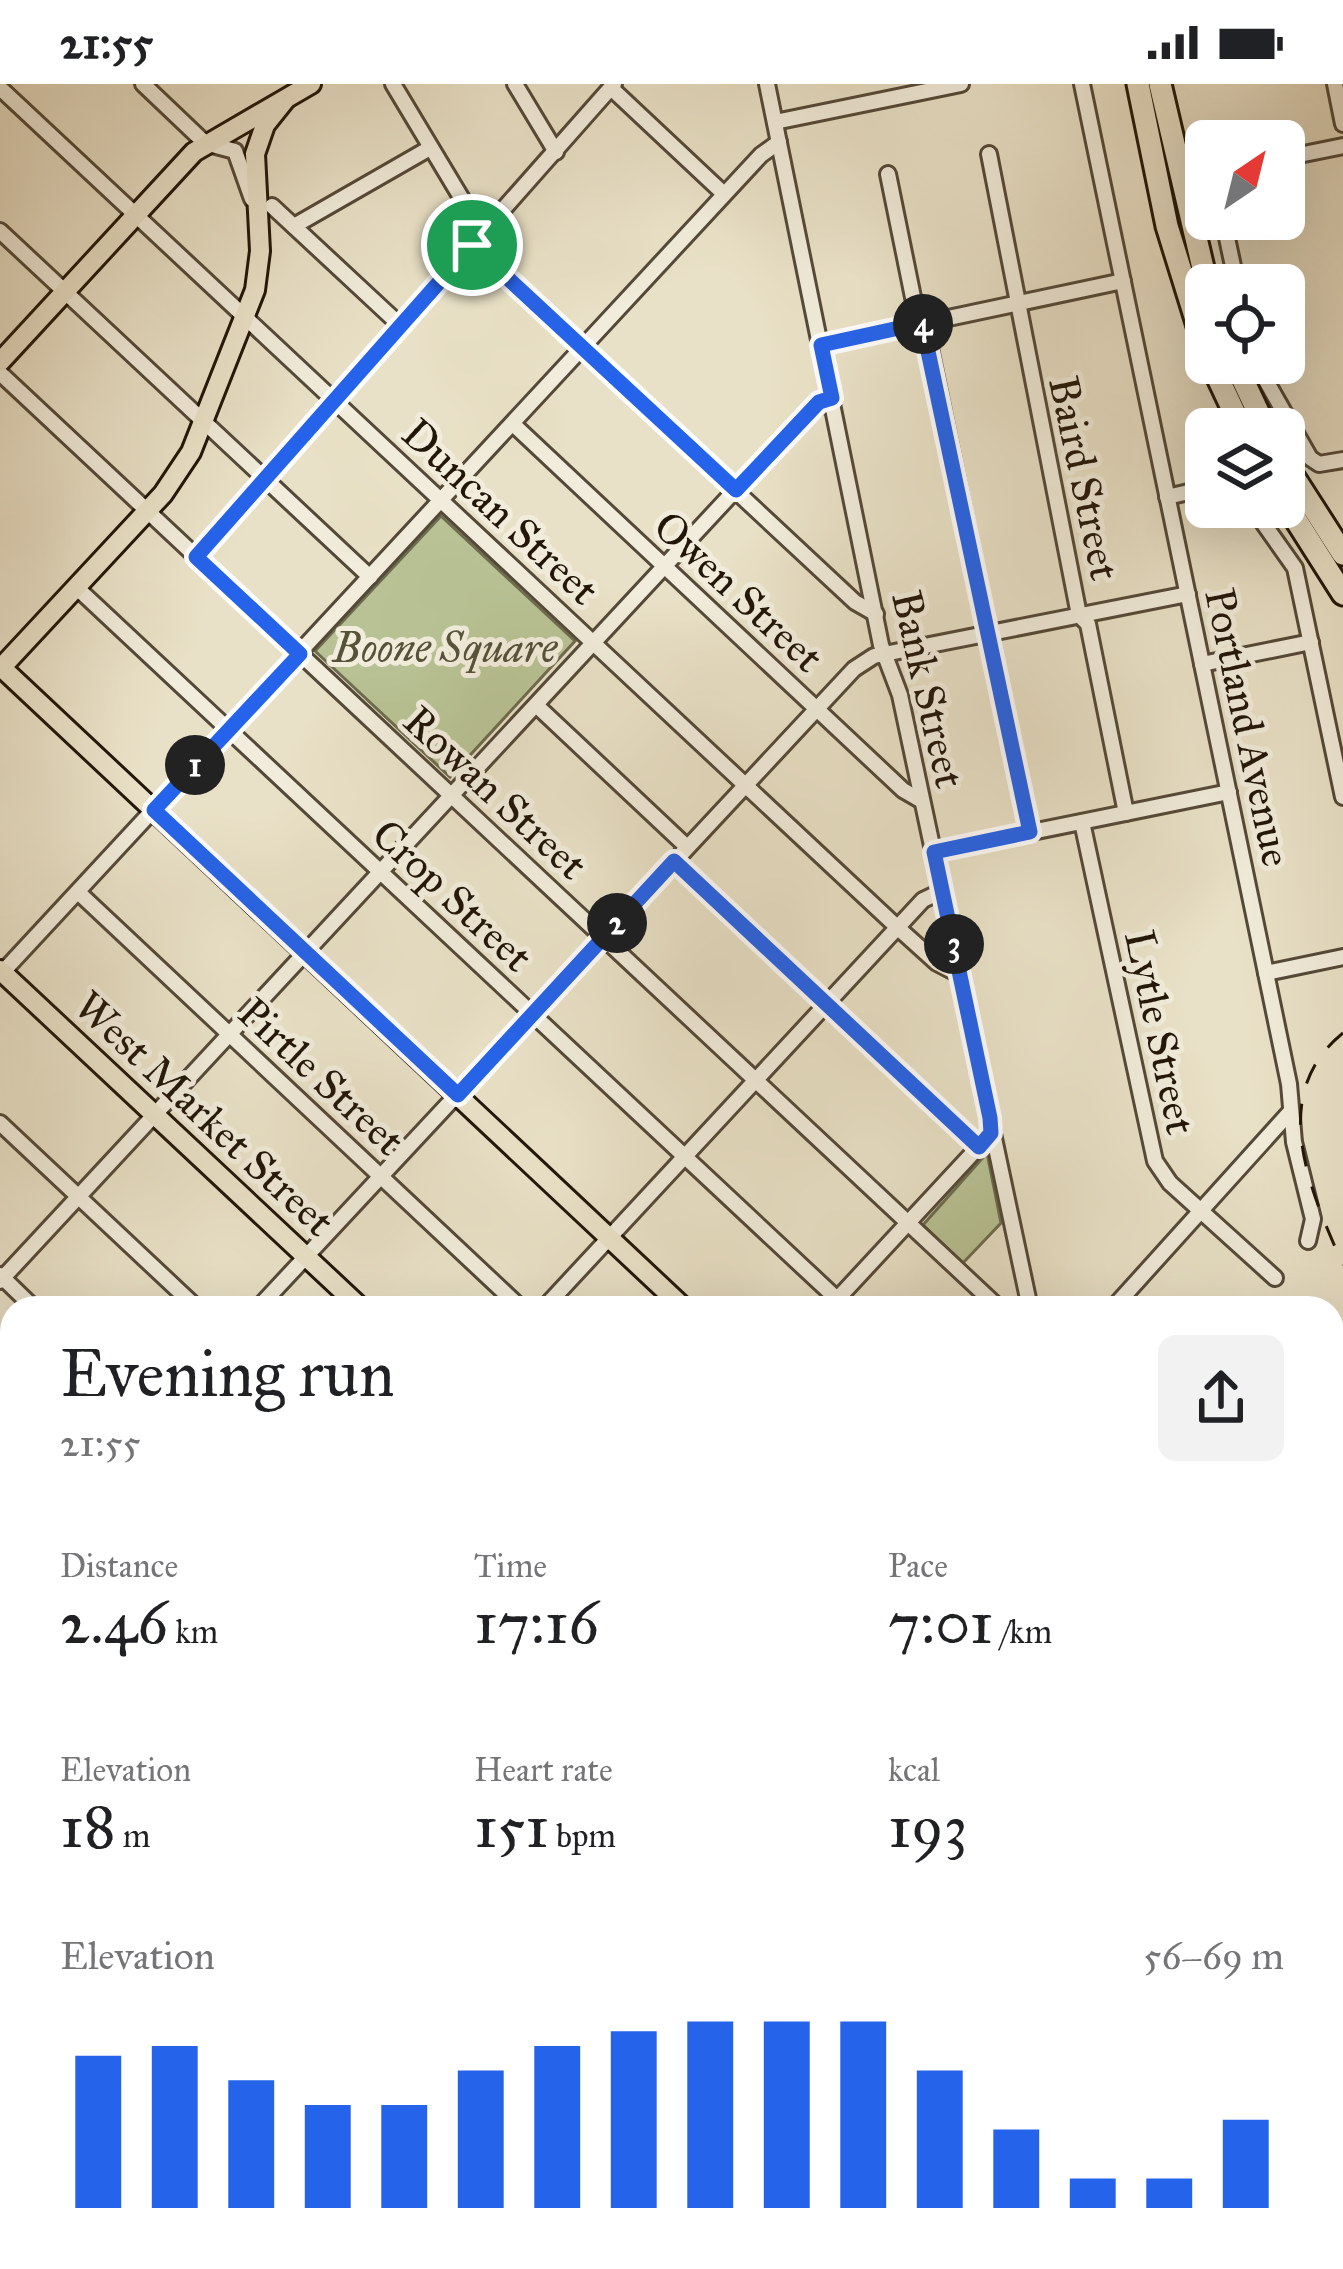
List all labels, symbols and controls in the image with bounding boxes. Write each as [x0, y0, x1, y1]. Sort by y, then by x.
text: 21:55 [60, 15, 153, 70]
north arrow [1185, 120, 1305, 240]
map controls [1185, 120, 1305, 528]
pin [421, 194, 523, 296]
icon: arrive [439, 212, 505, 278]
button: locate [1185, 264, 1305, 384]
pin: 4 [893, 294, 953, 354]
text: 4 [914, 304, 932, 344]
street label: Baird Street [1037, 372, 1131, 585]
street label: Duncan Street [391, 408, 609, 616]
button: layers [1185, 408, 1305, 528]
street label: Owen Street [643, 500, 834, 683]
street label: Portland Avenue [1193, 583, 1303, 871]
street label: Bank Street [880, 585, 976, 793]
park label: Boone Square [331, 622, 558, 674]
street label: Rowan Street [393, 695, 598, 891]
pin: 1 [165, 735, 225, 795]
text: 1 [188, 745, 202, 785]
street label: Crop Street [361, 808, 543, 983]
pin: 2 [587, 893, 647, 953]
text: 2 [609, 903, 625, 943]
pin: 3 [924, 914, 984, 974]
text: 3 [947, 924, 961, 964]
street label: Lytle Street [1113, 925, 1207, 1139]
street label: West Market Street [64, 980, 345, 1247]
street label: Pirtle Street [227, 987, 415, 1167]
text: Evening run [60, 1333, 395, 1414]
button: share [1158, 1335, 1284, 1461]
text: 21:55 [60, 1419, 141, 1467]
text: Distance [60, 1546, 178, 1586]
text: Time [474, 1546, 547, 1586]
text: Pace [888, 1546, 948, 1586]
text: 2.46 [60, 1586, 168, 1659]
text: 17:16 [474, 1586, 599, 1659]
text: 7:01 [888, 1586, 993, 1659]
text: km [168, 1612, 218, 1652]
text: /km [993, 1612, 1052, 1652]
text: Elevation [60, 1750, 191, 1790]
text: Heart rate [474, 1750, 613, 1790]
text: kcal [888, 1750, 940, 1790]
text: 18 [60, 1790, 116, 1863]
text: 151 [474, 1790, 549, 1863]
text: 193 [888, 1790, 967, 1863]
text: m [116, 1816, 150, 1856]
text: bpm [549, 1816, 616, 1856]
text: Elevation [60, 1932, 215, 1980]
text: 56–69 m [1143, 1932, 1284, 1980]

